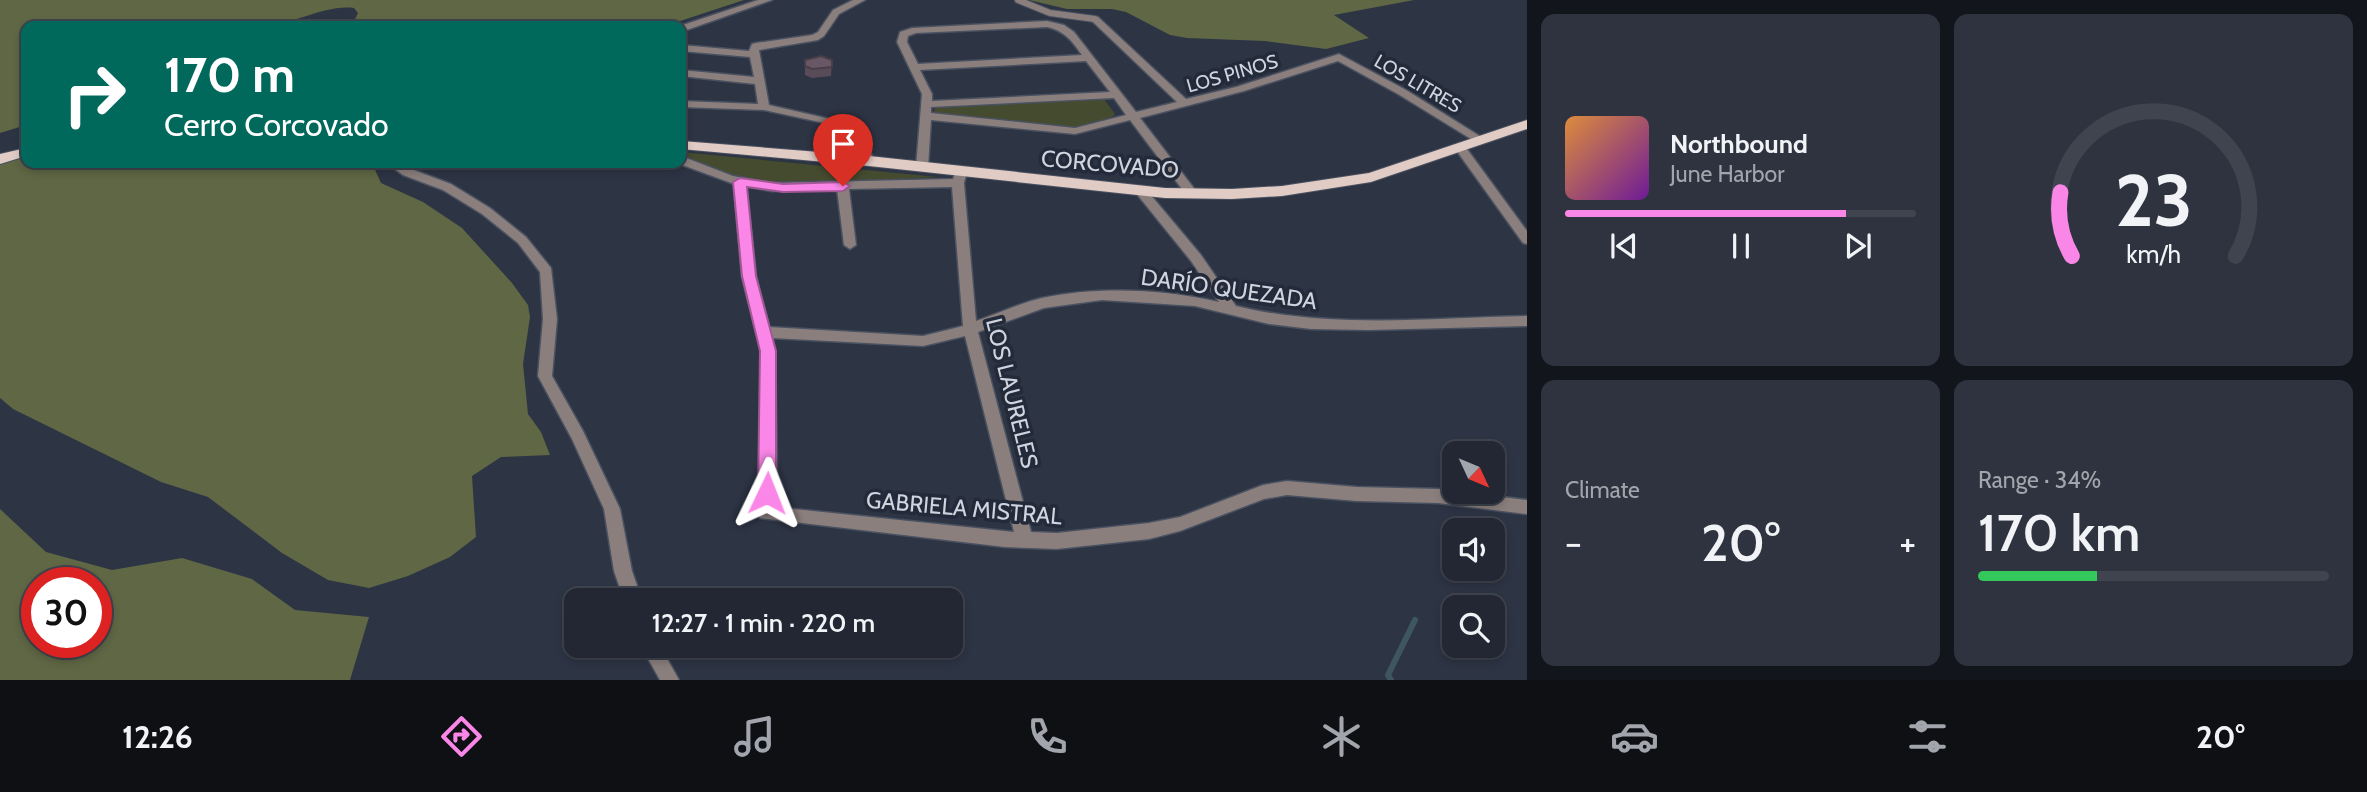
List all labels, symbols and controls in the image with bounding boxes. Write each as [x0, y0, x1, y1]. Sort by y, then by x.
text: 170 m [164, 45, 295, 104]
icon: right [49, 49, 140, 140]
street label: LOS PINOS [1184, 49, 1280, 97]
street label: LOS LITRES [1370, 49, 1465, 118]
text: Cerro Corcovado [164, 105, 389, 144]
pin [813, 114, 873, 186]
icon: arrive [824, 125, 862, 163]
text: Northbound [1670, 128, 1808, 160]
street label: CORCOVADO [1040, 144, 1180, 184]
text: 23 [2115, 157, 2192, 245]
text: June Harbor [1670, 160, 1784, 188]
icon: previous [1605, 227, 1643, 265]
icon: pause [1722, 227, 1760, 265]
icon: next [1839, 227, 1877, 265]
text: km/h [2126, 239, 2181, 269]
street label: DARÍO QUEZADA [1139, 262, 1319, 315]
street label: LOS LAURELES [980, 315, 1044, 471]
north arrow [1442, 441, 1505, 504]
map controls [1442, 441, 1505, 658]
position arrow [730, 456, 804, 530]
text: Range · 34% [1978, 466, 2101, 494]
text: Climate [1565, 476, 1640, 504]
street label: GABRIELA MISTRAL [865, 485, 1064, 531]
text: 170 km [1978, 501, 2140, 564]
text: 20° [1701, 511, 1780, 574]
button: sound [1442, 518, 1505, 581]
text: − [1565, 519, 1582, 566]
text: + [1899, 519, 1916, 566]
speed limit sign: 30 [21, 567, 112, 658]
button: search [1442, 595, 1505, 658]
text: 12:27 · 1 min · 220 m [652, 607, 875, 639]
icon: directions [437, 712, 486, 761]
icon: music [730, 712, 779, 761]
icon: phone [1023, 712, 1072, 761]
icon: climate [1317, 712, 1366, 761]
icon: car [1610, 712, 1659, 761]
icon: filters [1903, 712, 1952, 761]
text: 12:26 [122, 717, 193, 756]
text: 20° [2196, 717, 2245, 756]

